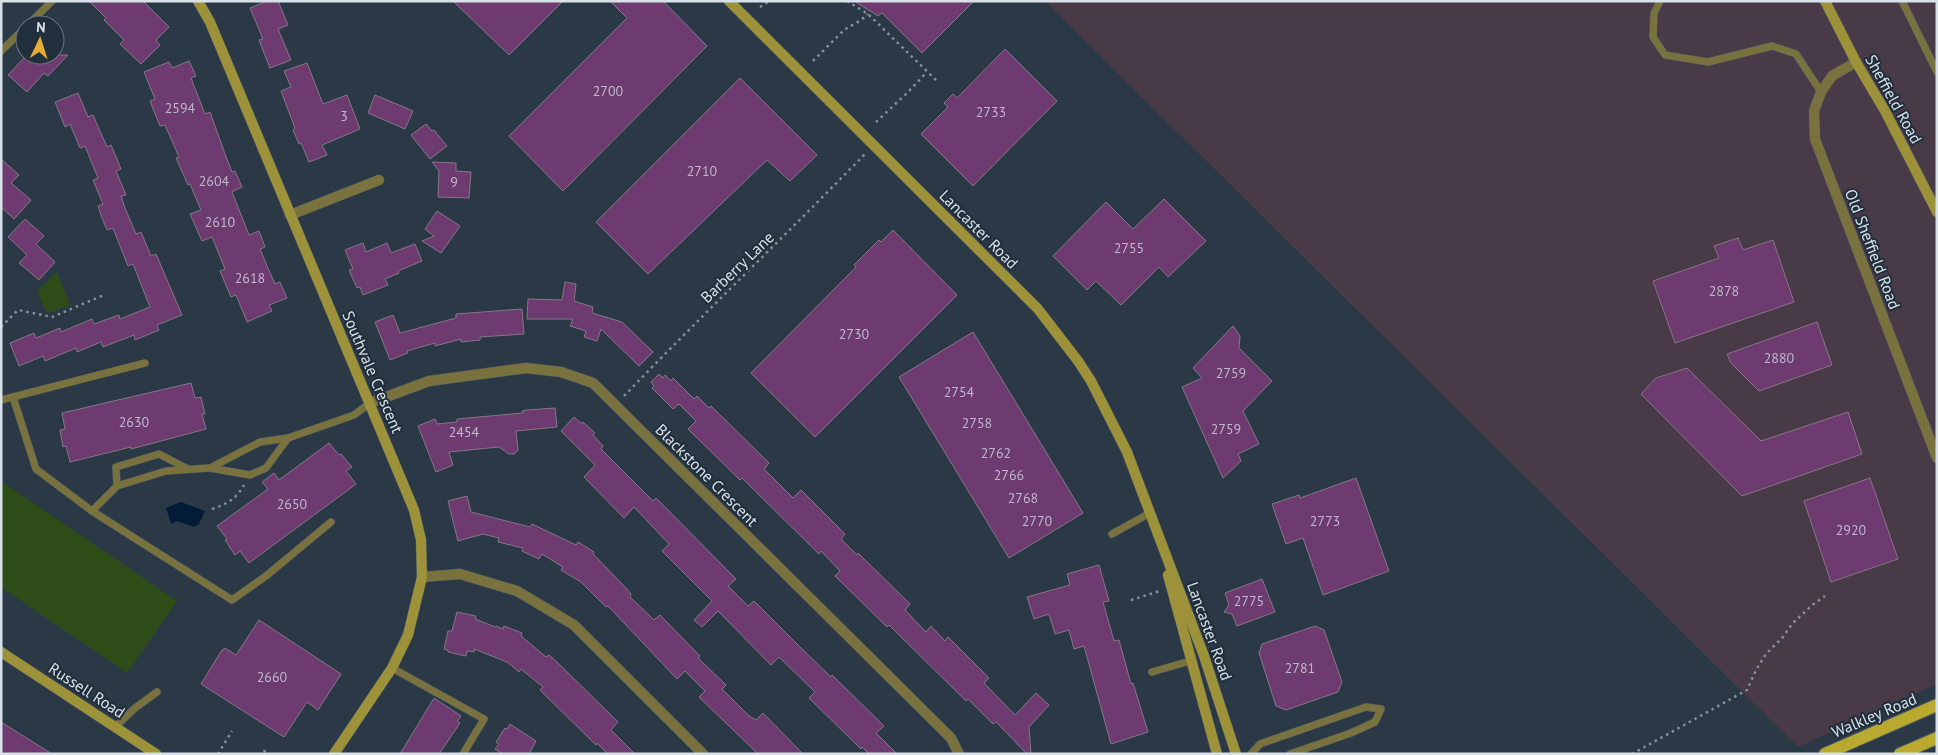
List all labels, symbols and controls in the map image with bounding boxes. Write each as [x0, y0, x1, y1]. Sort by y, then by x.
north arrow [15, 15, 65, 65]
text: N [36, 18, 46, 36]
street label: Sheffield Road [1861, 51, 1927, 147]
house number: 2700 [593, 82, 624, 100]
house number: 2594 [165, 99, 196, 117]
house number: 2733 [976, 103, 1006, 121]
house number: 3 [340, 107, 348, 125]
house number: 2710 [687, 162, 718, 180]
house number: 2604 [199, 172, 230, 190]
house number: 9 [450, 173, 458, 191]
street label: Lancaster Road [935, 185, 1023, 273]
street label: Old Sheffield Road [1841, 186, 1905, 312]
house number: 2610 [205, 213, 236, 231]
street label: Barberry Lane [696, 227, 778, 307]
house number: 2755 [1114, 239, 1144, 257]
house number: 2618 [235, 269, 265, 287]
house number: 2878 [1709, 282, 1739, 300]
street label: Southvale Crescent [338, 308, 408, 437]
house number: 2730 [839, 325, 870, 343]
house number: 2880 [1764, 349, 1795, 367]
house number: 2759 [1216, 364, 1246, 382]
house number: 2754 [944, 383, 975, 401]
house number: 2630 [119, 413, 150, 431]
house number: 2758 [962, 414, 992, 432]
street label: Blackstone Crescent [652, 420, 763, 531]
house number: 2759 [1211, 420, 1241, 438]
house number: 2454 [449, 423, 480, 441]
house number: 2762 [981, 444, 1011, 462]
house number: 2766 [994, 466, 1024, 484]
house number: 2768 [1008, 489, 1038, 507]
house number: 2650 [277, 495, 308, 513]
house number: 2770 [1022, 512, 1053, 530]
house number: 2773 [1310, 512, 1340, 530]
house number: 2920 [1836, 521, 1867, 539]
street label: Lancaster Road [1183, 579, 1237, 683]
house number: 2775 [1234, 592, 1264, 610]
street label: Russell Road [45, 658, 129, 722]
house number: 2781 [1285, 659, 1315, 677]
house number: 2660 [257, 668, 288, 686]
street label: Walkley Road [1829, 688, 1919, 742]

